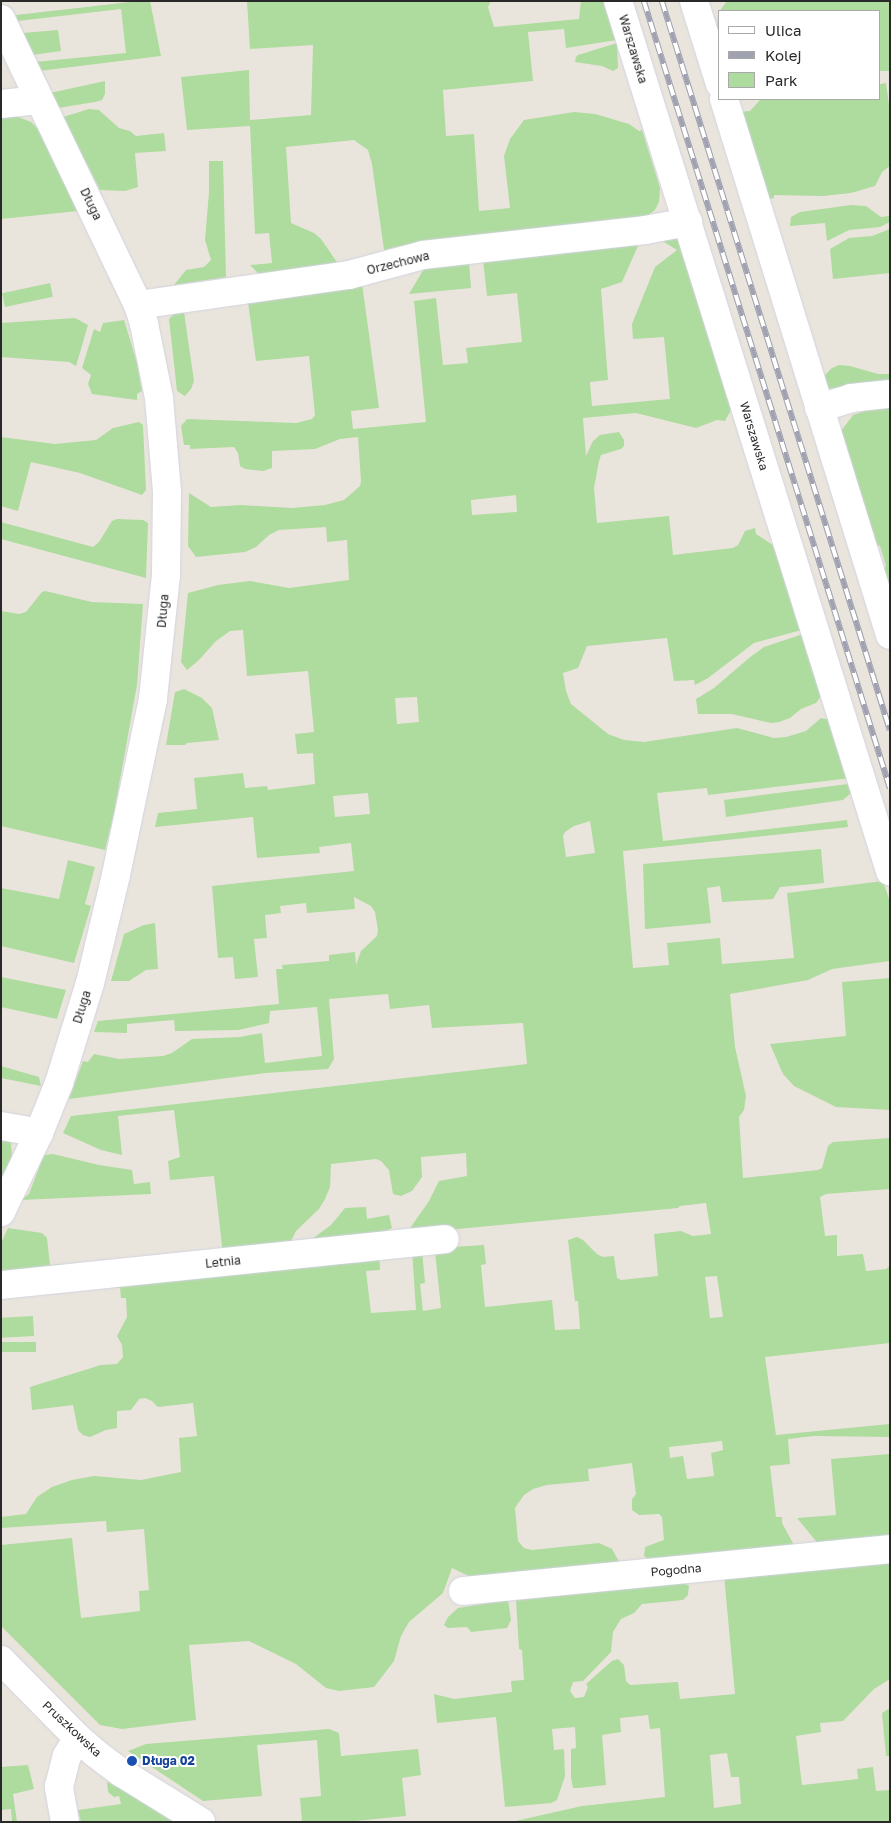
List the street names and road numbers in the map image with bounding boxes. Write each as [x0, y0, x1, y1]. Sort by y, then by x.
street label: Warszawska [616, 13, 650, 85]
street label: Długa [77, 186, 105, 222]
street label: Orzechowa [365, 248, 431, 278]
street label: Warszawska [737, 400, 771, 472]
street label: Długa [154, 593, 172, 629]
street label: Długa [70, 989, 94, 1025]
street label: Letnia [204, 1253, 242, 1271]
street label: Pogodna [650, 1561, 702, 1579]
street label: Pruszkowska [40, 1698, 104, 1760]

